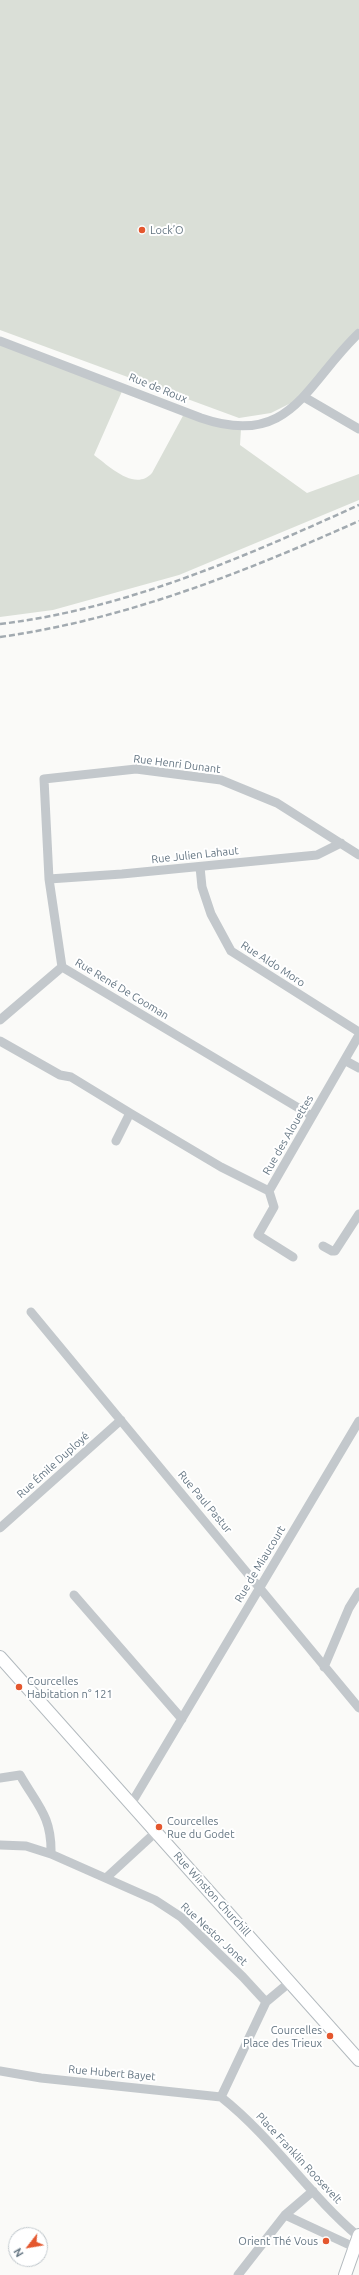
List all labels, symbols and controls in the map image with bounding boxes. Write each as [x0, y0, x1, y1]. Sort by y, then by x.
place label: Lock’O [150, 223, 184, 237]
marker: Lock’O [137, 225, 147, 235]
street label: Rue de Roux [127, 370, 189, 406]
street label: Rue Henri Dunant [133, 752, 221, 776]
street label: Rue Julien Lahaut [151, 844, 239, 866]
street label: Rue Aldo Moro [238, 938, 308, 990]
street label: Rue René De Cooman [73, 956, 171, 1022]
street label: Rue des Alouettes [260, 1093, 316, 1177]
street label: Rue Émile Duployé [14, 1429, 92, 1501]
street label: Rue Paul Pastur [175, 1468, 235, 1536]
street label: Rue de Miaucourt [232, 1523, 288, 1605]
place label: Courcelles Habitation n° 121 [27, 1674, 113, 1700]
marker: Courcelles Habitation n° 121 [14, 1682, 24, 1692]
place label: Courcelles Rue du Godet [167, 1814, 235, 1840]
marker: Courcelles Rue du Godet [154, 1822, 164, 1832]
street label: Rue Winston Churchill [171, 1849, 253, 1939]
street label: Rue Nestor Jonet [178, 1900, 250, 1968]
place label: Courcelles Place des Trieux [243, 2023, 322, 2049]
marker: Courcelles Place des Trieux [325, 2031, 335, 2041]
street label: Rue Hubert Bayet [68, 2063, 156, 2083]
street label: Place Franklin Roosevelt [253, 2110, 345, 2206]
north arrow [8, 2227, 48, 2267]
place label: Orient Thé Vous [238, 2234, 318, 2248]
marker: Orient Thé Vous [321, 2236, 331, 2246]
text: N [11, 2246, 26, 2259]

